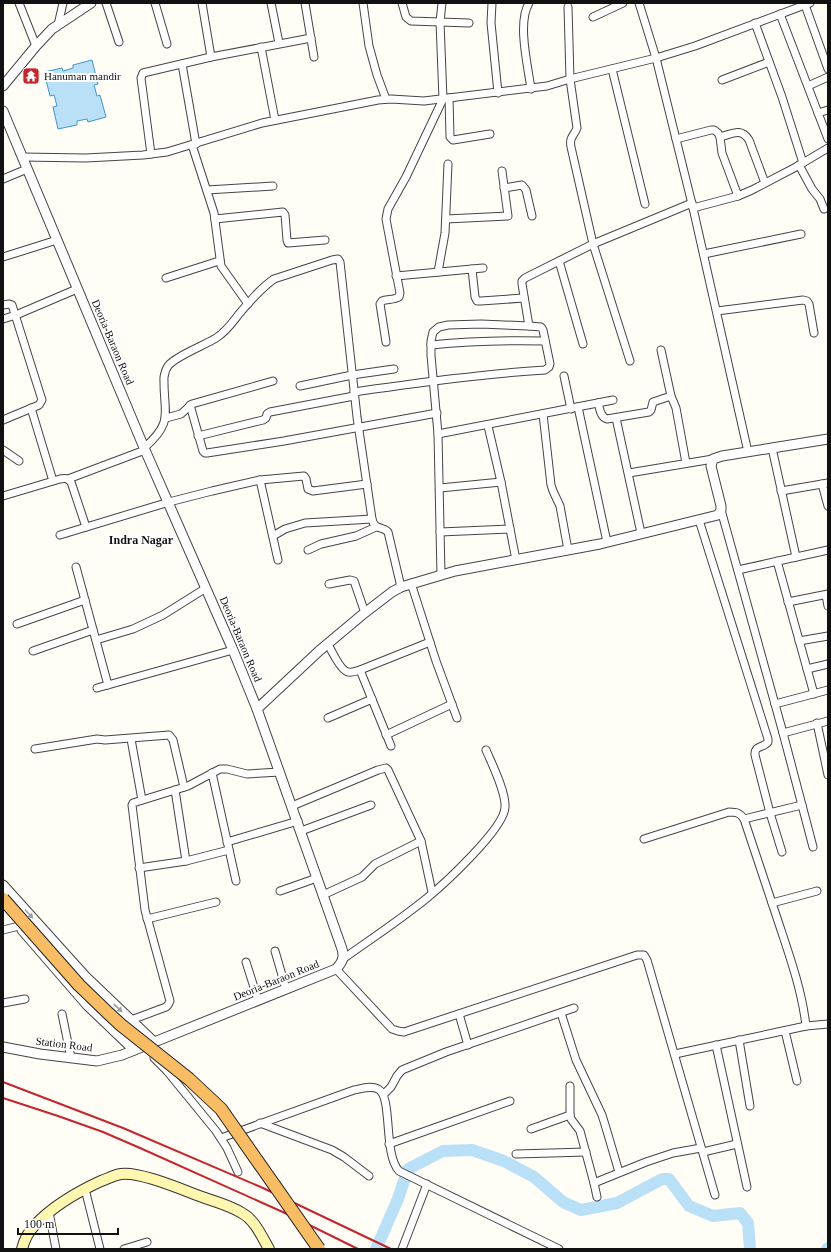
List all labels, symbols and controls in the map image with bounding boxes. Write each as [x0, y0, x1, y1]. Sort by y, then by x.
temple icon: Hanuman mandir [21, 66, 41, 86]
place label: Hanuman mandir [44, 70, 121, 82]
street label: Deoria-Baraon Road [90, 298, 137, 387]
district label: Indra Nagar [109, 533, 174, 547]
street label: Deoria-Baraon Road [218, 595, 265, 684]
one-way arrow [24, 909, 33, 918]
street label: Deoria-Baraon Road [231, 957, 321, 1003]
one-way arrow [113, 1003, 123, 1013]
street label: Station Road [35, 1035, 94, 1053]
scale bar [18, 1210, 118, 1236]
text: 100 m [24, 1217, 55, 1231]

